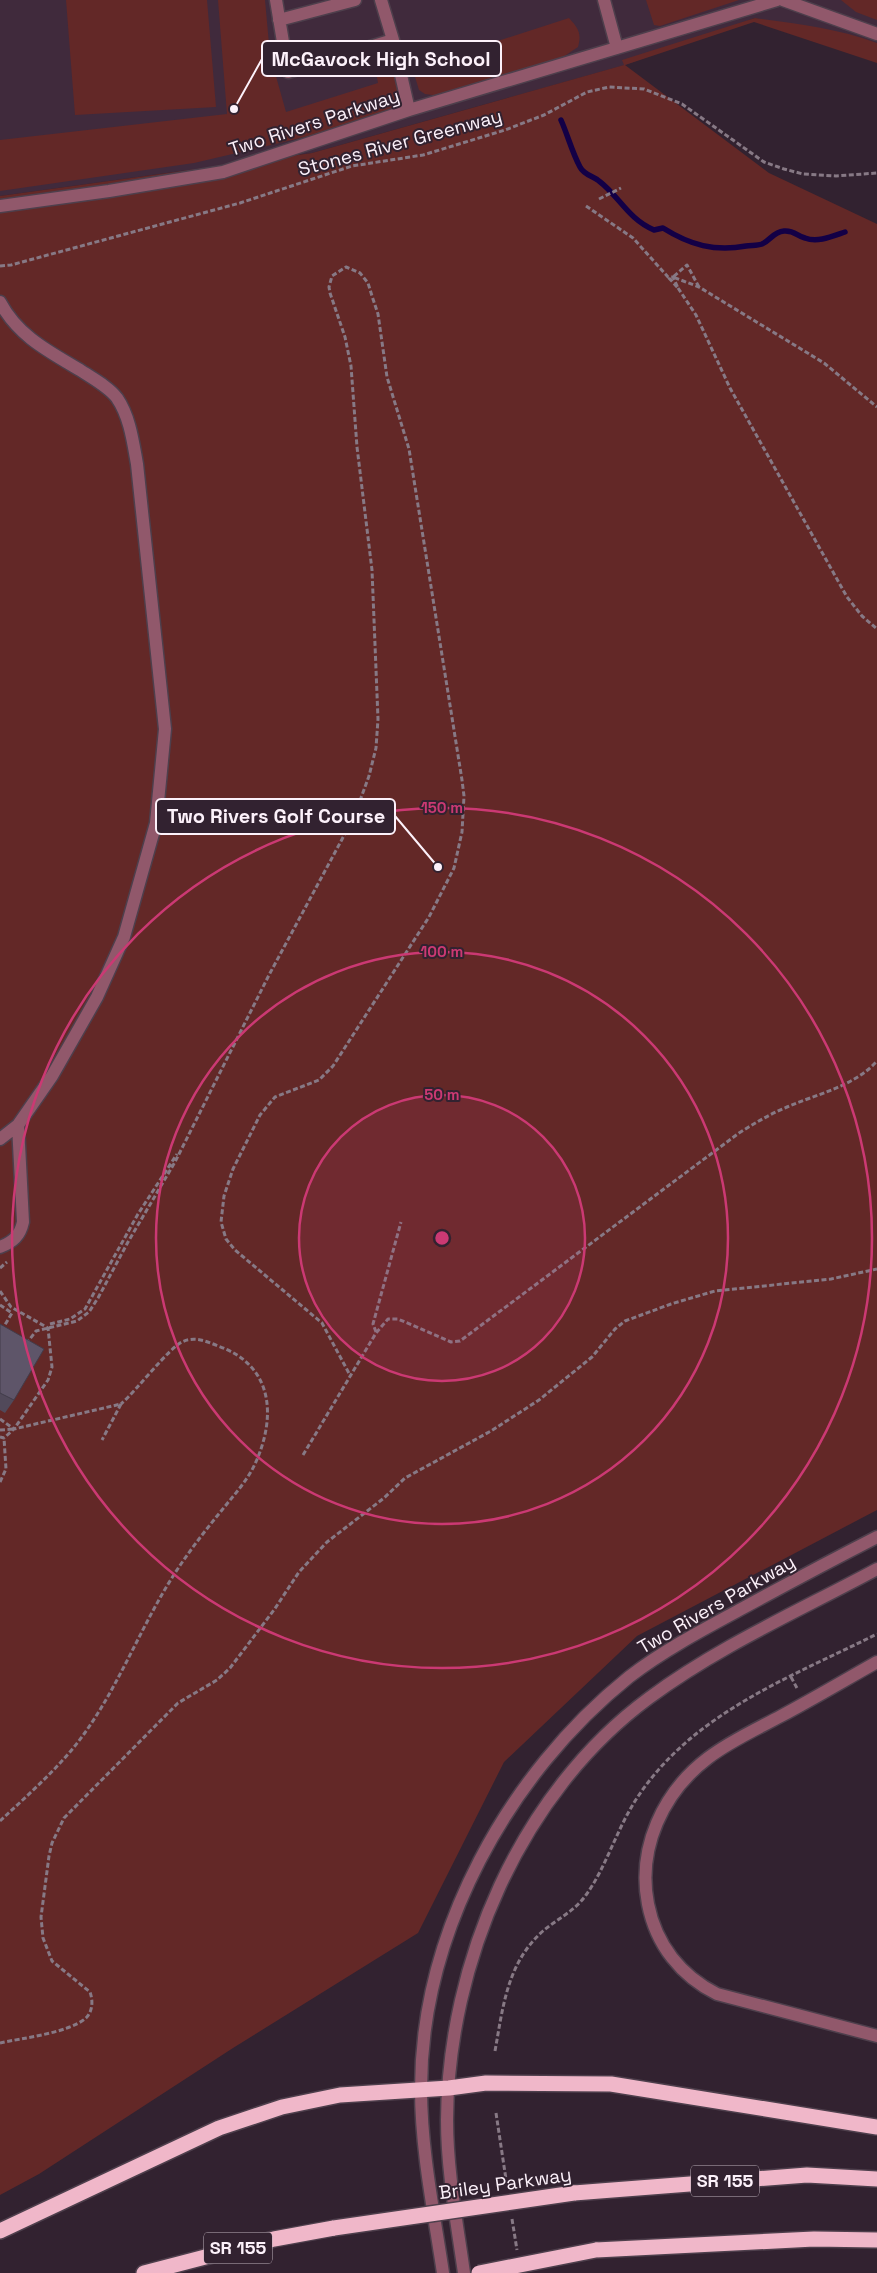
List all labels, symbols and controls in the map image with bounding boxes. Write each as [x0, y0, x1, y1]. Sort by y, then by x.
callout: McGavock High School [262, 41, 501, 76]
text: McGavock High School [271, 46, 491, 72]
street label: Two Rivers Parkway [226, 83, 403, 162]
street label: Stones River Greenway [295, 103, 505, 182]
text: 150 m [421, 798, 463, 817]
callout: Two Rivers Golf Course [156, 799, 395, 834]
text: Two Rivers Golf Course [167, 803, 385, 829]
text: 100 m [421, 942, 463, 961]
text: 50 m [424, 1085, 460, 1104]
centre of rings [433, 1229, 451, 1247]
street label: Two Rivers Parkway [633, 1549, 800, 1660]
street label: Briley Parkway [437, 2162, 573, 2205]
road number: SR 155 [691, 2166, 759, 2196]
road number: SR 155 [204, 2232, 272, 2264]

